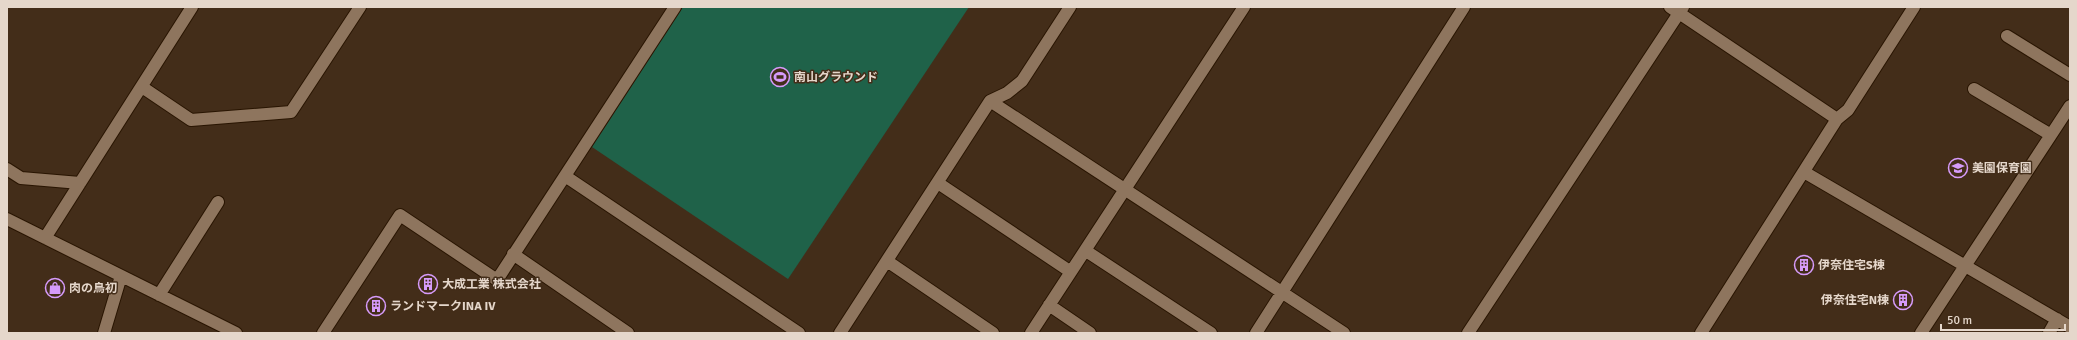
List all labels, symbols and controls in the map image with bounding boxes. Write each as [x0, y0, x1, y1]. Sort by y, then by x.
sports icon: 南山グラウンド [769, 66, 791, 88]
place label: 南山グラウンド [794, 70, 878, 85]
school or university icon: 美園保育園 [1947, 157, 1969, 179]
place label: 美園保育園 [1972, 161, 2032, 176]
building icon: 伊奈住宅S棟 [1793, 254, 1815, 276]
place label: 伊奈住宅S棟 [1818, 258, 1885, 273]
building icon: 大成工業 株式会社 [417, 273, 439, 295]
shop icon: 肉の鳥初 [44, 277, 66, 299]
place label: 大成工業 株式会社 [442, 277, 541, 292]
place label: 肉の鳥初 [69, 281, 117, 296]
building icon: 伊奈住宅N棟 [1892, 289, 1914, 311]
place label: 伊奈住宅N棟 [1821, 293, 1889, 308]
building icon: ランドマークINA IV [365, 295, 387, 317]
place label: ランドマークINA IV [390, 299, 496, 314]
scale bar [1941, 306, 2065, 332]
text: 50 m [1947, 313, 1972, 328]

